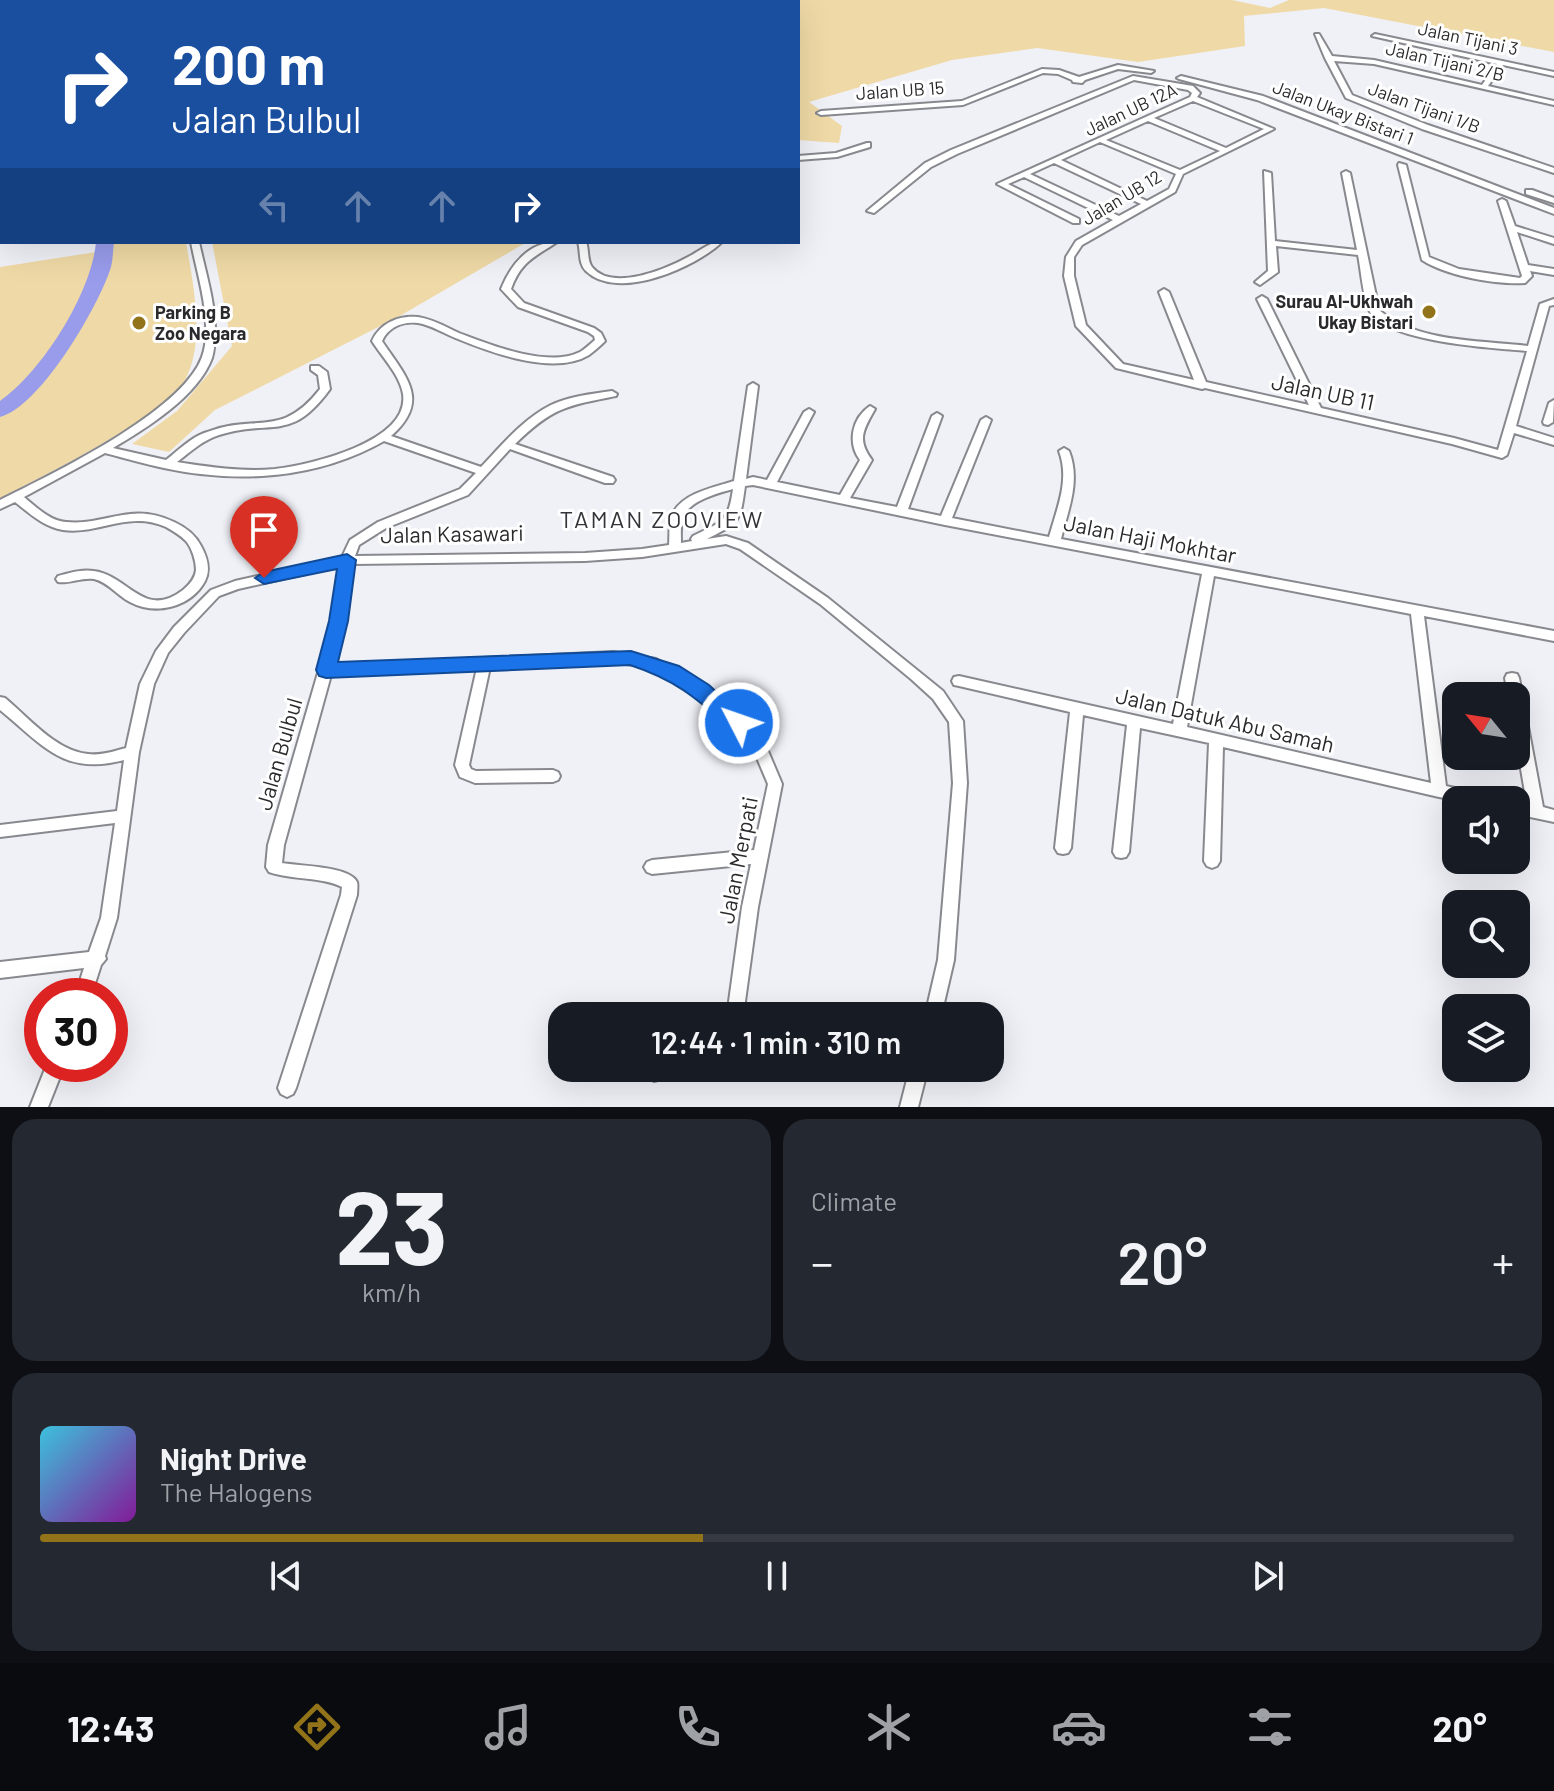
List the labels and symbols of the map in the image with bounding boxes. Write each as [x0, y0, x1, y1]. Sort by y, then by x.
street label: Jalan Tijani 3 [1416, 17, 1520, 59]
street label: Jalan Tijani 2/B [1384, 37, 1507, 85]
street label: Jalan Ukay Bistari 1 [1270, 75, 1417, 149]
street label: Jalan UB 15 [855, 76, 945, 104]
street label: Jalan Tijani 1/B [1365, 77, 1483, 137]
street label: Jalan UB 12A [1081, 78, 1180, 140]
street label: Jalan UB 12 [1078, 165, 1165, 229]
place label: Surau Al-Ukhwah Ukay Bistari [1276, 290, 1413, 333]
place label: Parking B Zoo Negara [155, 301, 246, 344]
marker: Surau Al-Ukhwah Ukay Bistari [1420, 303, 1438, 321]
marker: Parking B Zoo Negara [130, 314, 148, 332]
street label: Jalan UB 11 [1269, 367, 1377, 415]
pin [230, 496, 298, 578]
district label: TAMAN ZOOVIEW [560, 504, 764, 533]
street label: Jalan Haji Mokhtar [1062, 509, 1239, 568]
street label: Jalan Kasawari [380, 519, 524, 547]
position arrow [697, 681, 781, 765]
street label: Jalan Datuk Abu Samah [1114, 681, 1337, 757]
north arrow [1442, 682, 1530, 770]
street label: Jalan Bulbul [250, 695, 306, 813]
street label: Jalan Merpati [712, 794, 762, 926]
speed limit sign: 30 [24, 978, 128, 1082]

